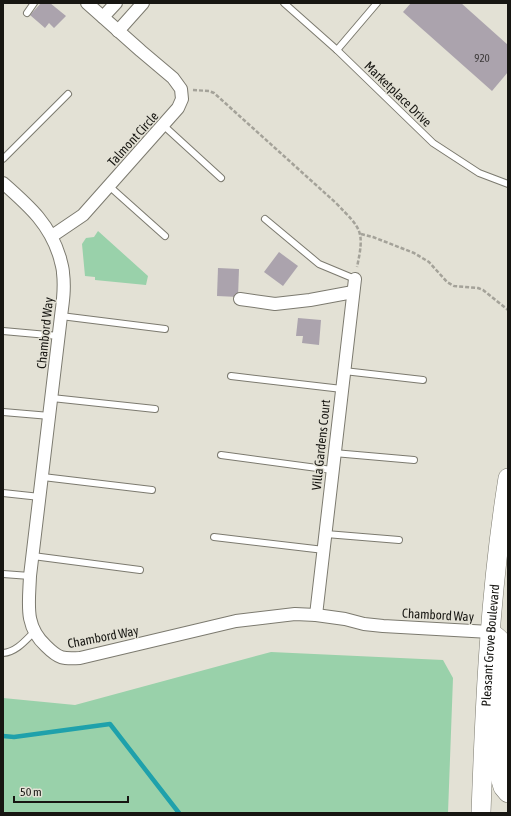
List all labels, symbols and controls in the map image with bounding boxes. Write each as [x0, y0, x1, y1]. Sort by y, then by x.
house number: 920 [474, 52, 490, 64]
street label: Marketplace Drive [361, 58, 435, 130]
street label: Talmont Circle [105, 109, 161, 169]
street label: Chambord Way [34, 296, 56, 370]
street label: Villa Gardens Court [309, 399, 333, 491]
street label: Pleasant Grove Boulevard [478, 583, 502, 707]
street label: Chambord Way [402, 606, 475, 624]
street label: Chambord Way [66, 623, 140, 651]
scale bar [14, 778, 128, 804]
text: 50 m [20, 785, 42, 799]

